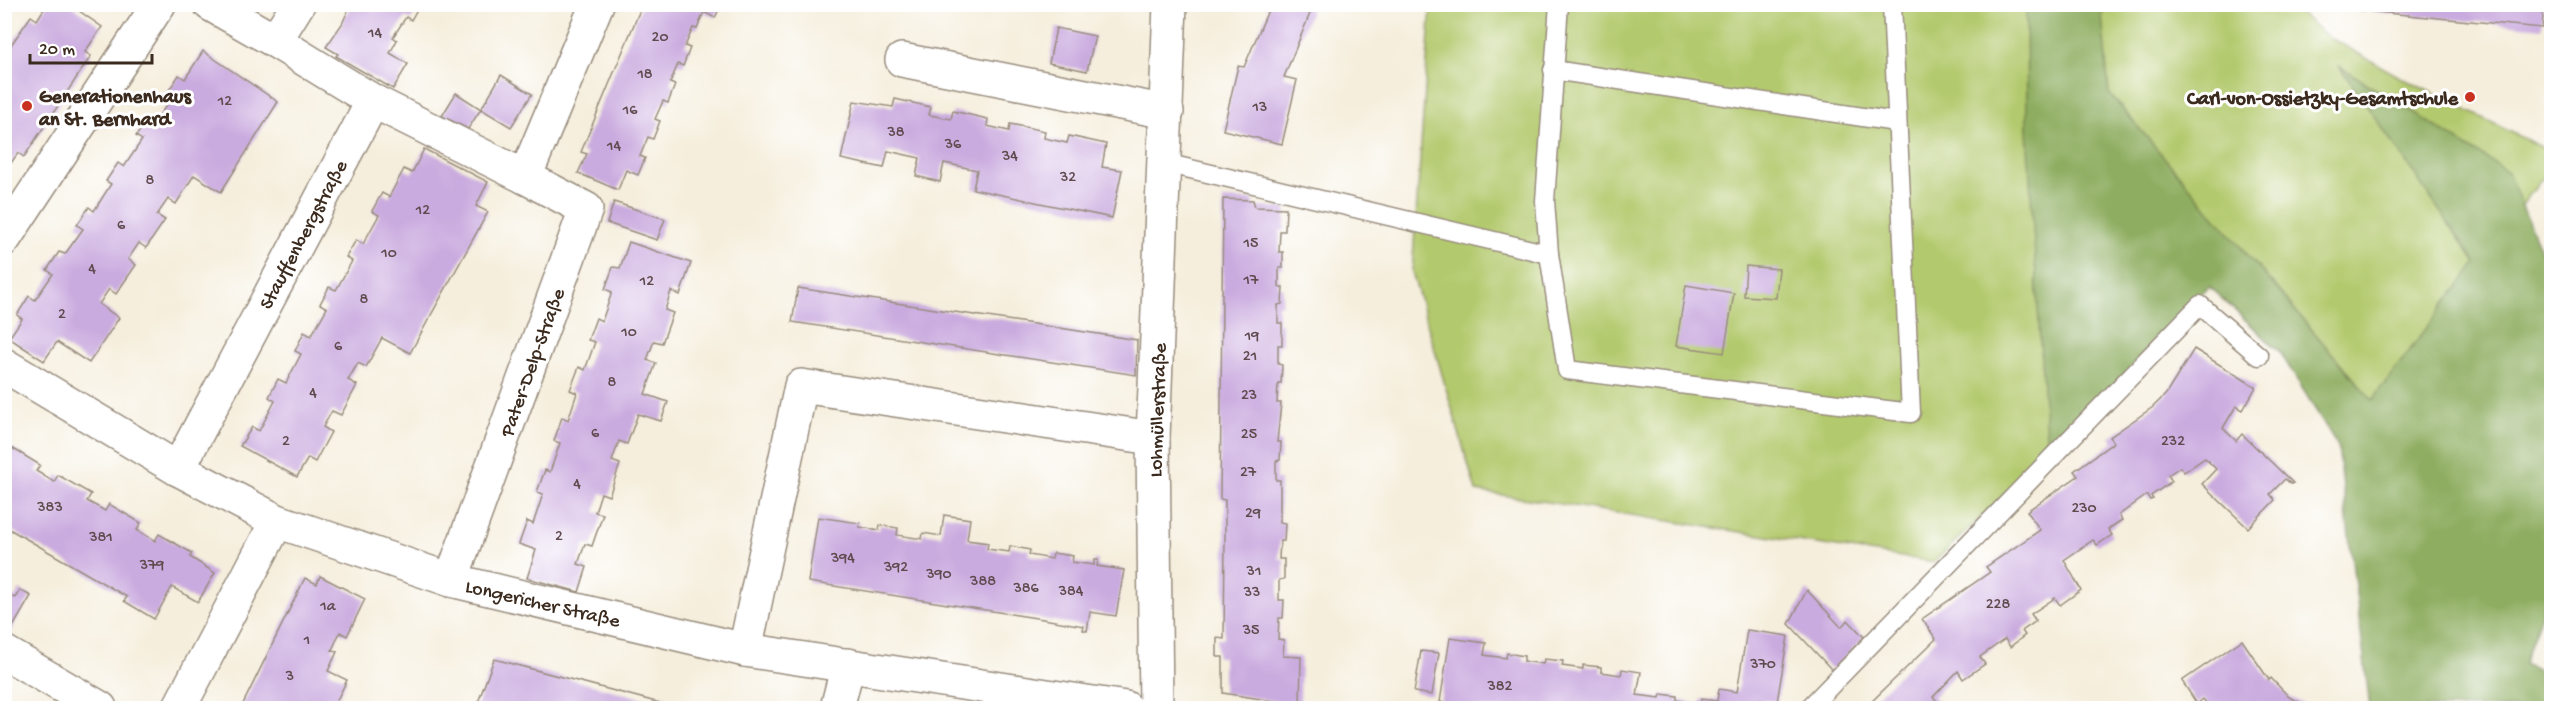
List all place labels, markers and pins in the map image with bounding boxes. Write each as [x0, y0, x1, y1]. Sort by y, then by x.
place label: Generationenhaus an St. Bernhard [38, 87, 192, 133]
place label: Carl-von-Ossietzky-Gesamtschule [2186, 89, 2459, 112]
marker: Carl-von-Ossietzky-Gesamtschule [2463, 90, 2477, 104]
marker: Generationenhaus an St. Bernhard [20, 99, 34, 113]

